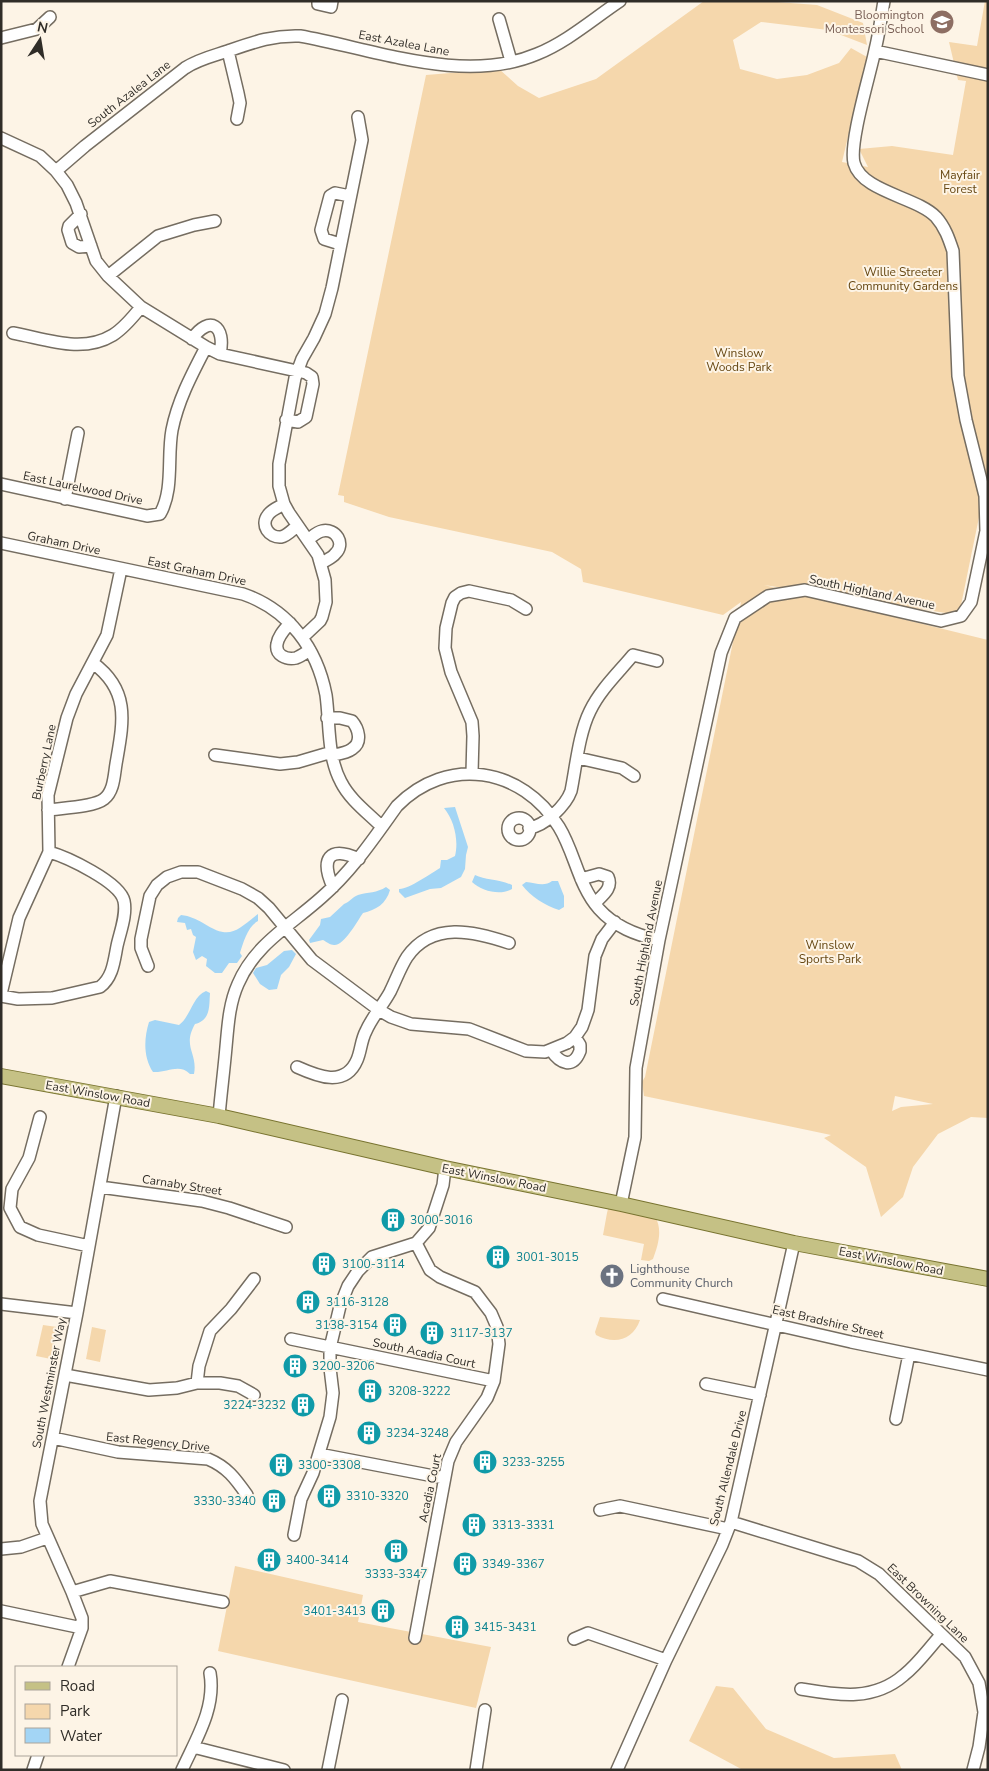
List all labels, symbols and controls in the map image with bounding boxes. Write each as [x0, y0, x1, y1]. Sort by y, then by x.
place label: Bloomington Montessori School [825, 7, 924, 37]
school or university icon: Bloomington Montessori School [929, 9, 955, 35]
north arrow [15, 15, 65, 65]
text: N [35, 17, 50, 38]
street label: East Azalea Lane [357, 26, 451, 60]
street label: South Azalea Lane [84, 57, 174, 131]
park label: Mayfair Forest [940, 167, 981, 197]
park label: Willie Streeter Community Gardens [848, 264, 958, 294]
park label: Winslow Woods Park [706, 345, 773, 375]
street label: East Laurelwood Drive [22, 468, 144, 508]
street label: Graham Drive [26, 527, 102, 559]
street label: East Graham Drive [146, 553, 248, 589]
street label: South Highland Avenue [808, 571, 936, 613]
street label: Burberry Lane [28, 723, 60, 801]
street label: South Highland Avenue [626, 879, 666, 1007]
park label: Winslow Sports Park [799, 937, 862, 967]
street label: East Winslow Road [44, 1077, 152, 1111]
street label: East Winslow Road [440, 1160, 548, 1196]
street label: Carnaby Street [141, 1171, 224, 1199]
building icon: 3000-3016 [380, 1207, 406, 1233]
place label: 3000-3016 [410, 1212, 473, 1228]
street label: East Winslow Road [837, 1243, 945, 1279]
building icon: 3001-3015 [485, 1244, 511, 1270]
place label: 3001-3015 [516, 1249, 579, 1265]
building icon: 3100-3114 [311, 1251, 337, 1277]
place label: 3100-3114 [342, 1256, 405, 1272]
place label: Lighthouse Community Church [630, 1261, 733, 1291]
church icon: Lighthouse Community Church [599, 1263, 625, 1289]
building icon: 3116-3128 [295, 1289, 321, 1315]
place label: 3116-3128 [326, 1294, 389, 1310]
street label: East Bradshire Street [771, 1301, 886, 1343]
building icon: 3138-3154 [382, 1312, 408, 1338]
street label: South Westminster Way [29, 1316, 70, 1449]
place label: 3138-3154 [315, 1317, 378, 1333]
building icon: 3117-3137 [419, 1320, 445, 1346]
place label: 3117-3137 [450, 1325, 513, 1341]
street label: South Acadia Court [371, 1334, 478, 1372]
building icon: 3200-3206 [282, 1353, 308, 1379]
place label: 3200-3206 [312, 1358, 375, 1374]
building icon: 3208-3222 [357, 1378, 383, 1404]
place label: 3208-3222 [388, 1383, 451, 1399]
building icon: 3224-3232 [290, 1392, 316, 1418]
place label: 3224-3232 [223, 1397, 286, 1413]
street label: South Allendale Drive [706, 1408, 750, 1528]
building icon: 3234-3248 [356, 1420, 382, 1446]
place label: 3234-3248 [386, 1425, 449, 1441]
street label: East Regency Drive [105, 1429, 211, 1455]
building icon: 3233-3255 [472, 1449, 498, 1475]
street label: Acadia Court [415, 1451, 445, 1524]
building icon: 3300-3308 [268, 1452, 294, 1478]
place label: 3233-3255 [502, 1454, 565, 1470]
place label: 3300-3308 [298, 1457, 361, 1473]
building icon: 3310-3320 [316, 1483, 342, 1509]
building icon: 3330-3340 [261, 1488, 287, 1514]
place label: 3310-3320 [346, 1488, 409, 1504]
place label: 3330-3340 [193, 1493, 256, 1509]
building icon: 3313-3331 [461, 1512, 487, 1538]
place label: 3313-3331 [492, 1517, 555, 1533]
building icon: 3333-3347 [383, 1538, 409, 1564]
building icon: 3400-3414 [256, 1547, 282, 1573]
building icon: 3349-3367 [452, 1551, 478, 1577]
place label: 3400-3414 [286, 1552, 349, 1568]
place label: 3349-3367 [482, 1556, 545, 1572]
street label: East Browning Lane [884, 1560, 972, 1646]
place label: 3333-3347 [365, 1566, 427, 1582]
building icon: 3401-3413 [370, 1598, 396, 1624]
place label: 3401-3413 [303, 1603, 366, 1619]
building icon: 3415-3431 [444, 1614, 470, 1640]
place label: 3415-3431 [474, 1619, 537, 1635]
legend [15, 1666, 178, 1756]
text: Road [60, 1676, 95, 1696]
text: Park [60, 1701, 90, 1721]
text: Water [60, 1726, 103, 1746]

